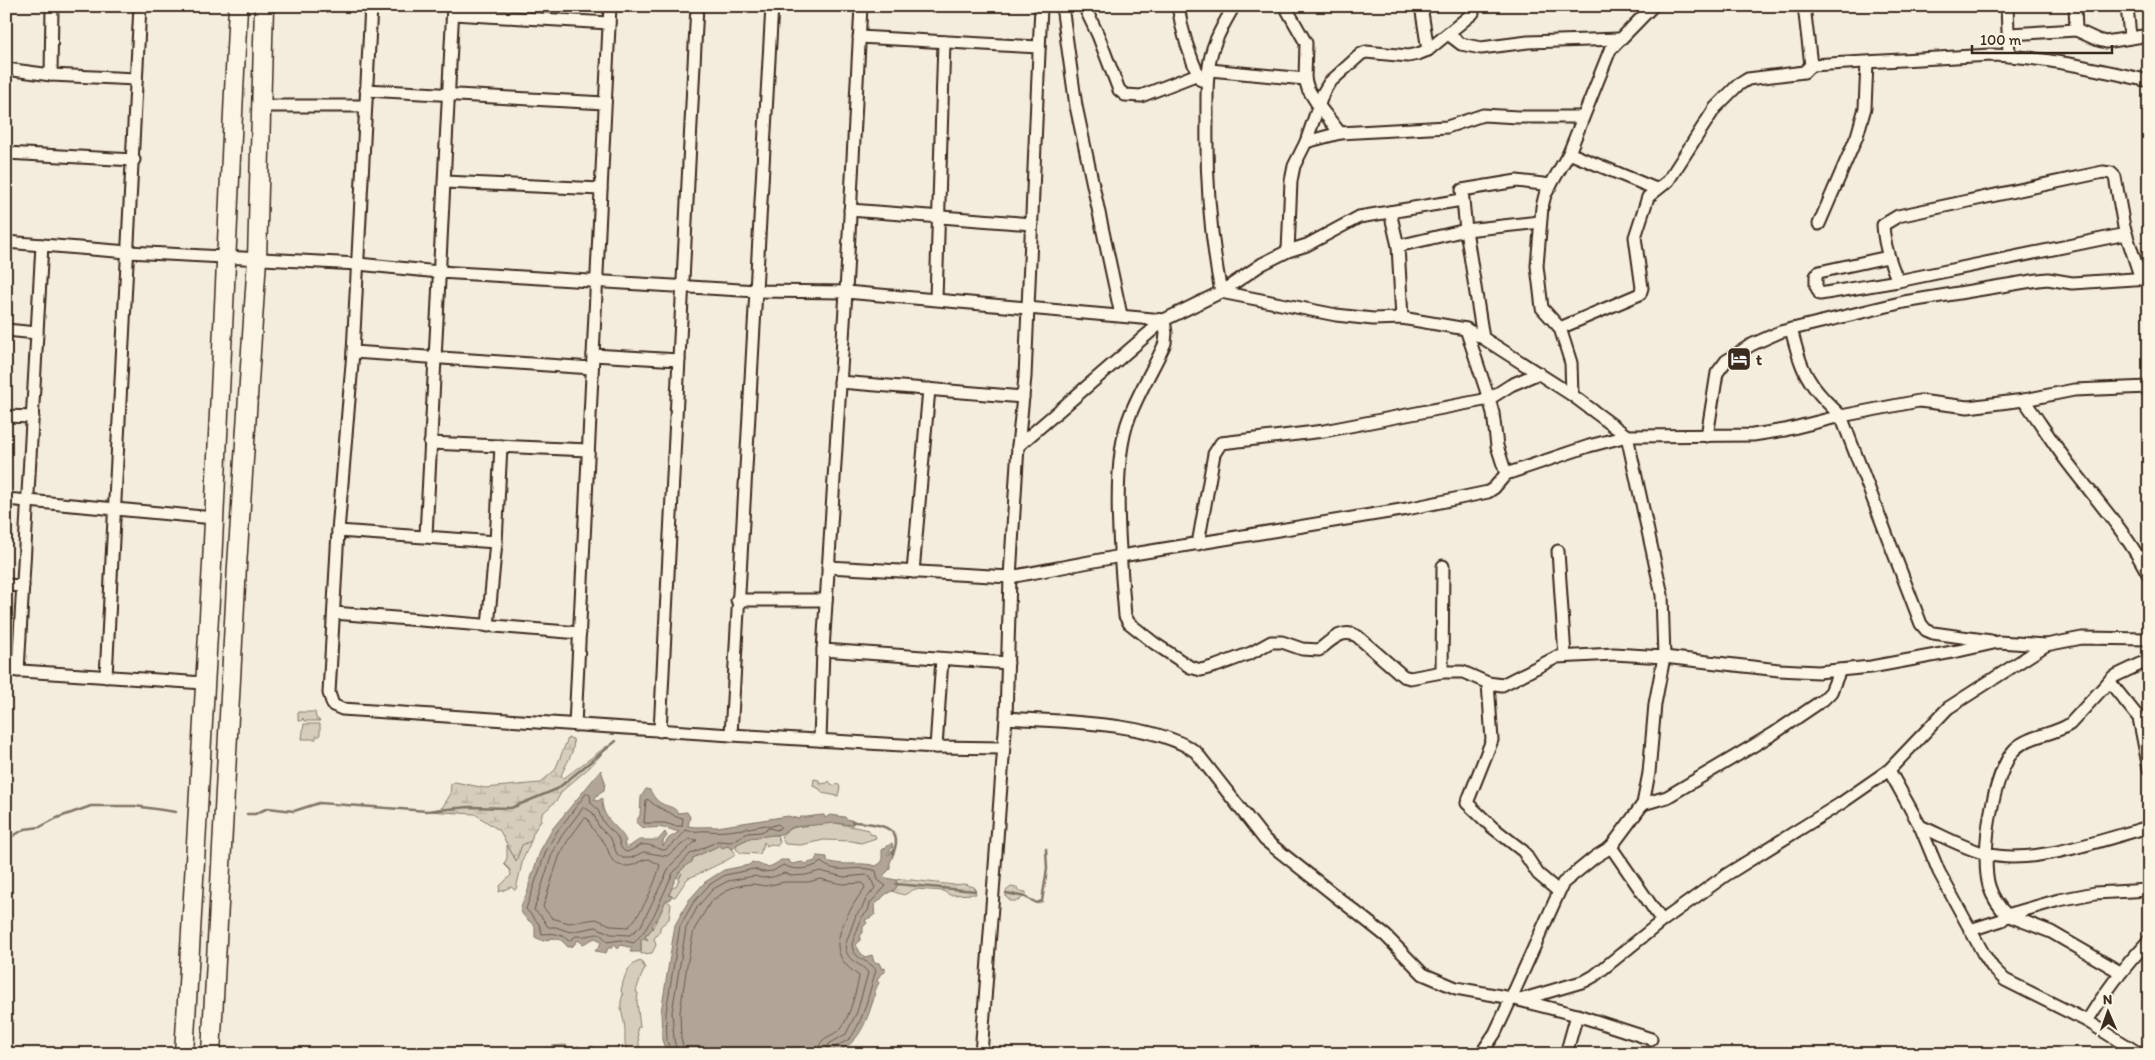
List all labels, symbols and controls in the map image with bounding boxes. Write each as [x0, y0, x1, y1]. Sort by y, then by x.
scale bar [1972, 22, 2112, 54]
text: 100 m [1980, 31, 2022, 49]
hotel icon: t [1726, 346, 1752, 372]
place label: t [1756, 350, 1762, 369]
north arrow [2082, 988, 2132, 1038]
text: N [2103, 991, 2113, 1008]

